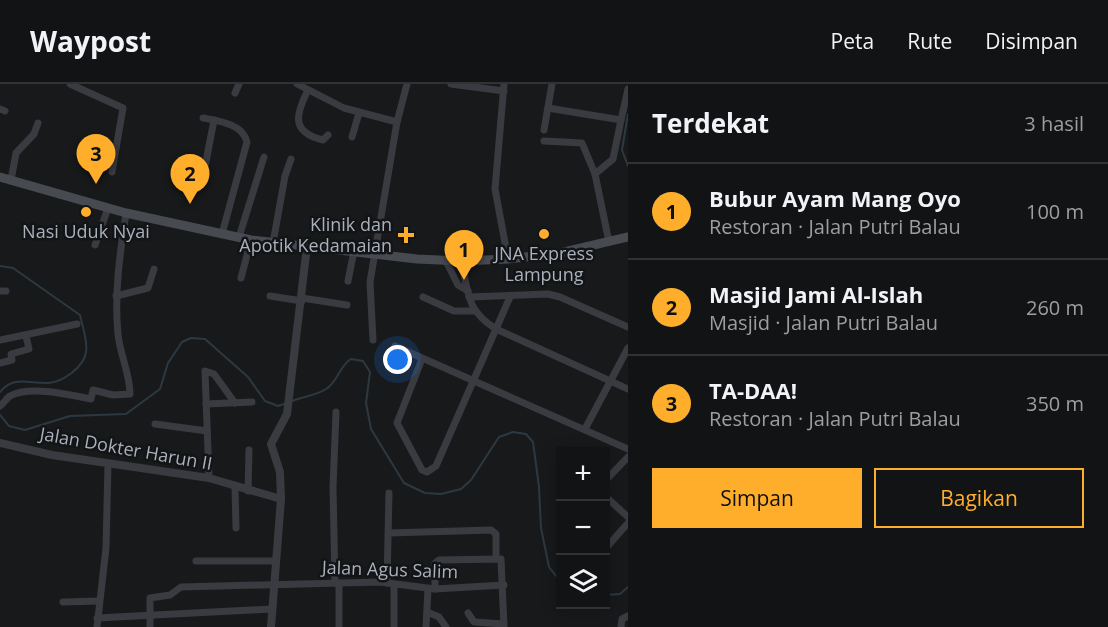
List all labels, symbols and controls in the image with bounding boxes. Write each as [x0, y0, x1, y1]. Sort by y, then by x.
text: Waypost [30, 22, 151, 60]
text: Peta [831, 27, 874, 55]
text: Rute [907, 27, 952, 55]
text: Disimpan [985, 27, 1078, 55]
text: Terdekat [652, 105, 769, 141]
text: 3 hasil [1024, 110, 1084, 137]
pin: 3 [76, 135, 116, 184]
pin: 2 [170, 154, 210, 204]
text: Bubur Ayam Mang Oyo [709, 183, 961, 213]
text: 1 [666, 198, 677, 225]
text: 100 m [1026, 198, 1084, 225]
marker: Nasi Uduk Nyai [79, 205, 93, 219]
place label: Klinik dan Apotik Kedamaian [239, 212, 392, 257]
text: Restoran · Jalan Putri Balau [709, 213, 961, 240]
place label: Nasi Uduk Nyai [22, 219, 150, 243]
marker: Klinik dan Apotik Kedamaian [397, 226, 415, 244]
marker: JNA Express Lampung [537, 227, 551, 241]
pin: 1 [444, 230, 484, 280]
place label: JNA Express Lampung [492, 241, 594, 286]
text: Masjid Jami Al-Islah [709, 279, 923, 309]
text: 2 [666, 294, 677, 321]
text: 260 m [1026, 294, 1084, 321]
text: Masjid · Jalan Putri Balau [709, 309, 938, 336]
your location [383, 345, 412, 374]
text: TA-DAA! [709, 375, 797, 405]
text: 3 [666, 390, 677, 417]
text: 350 m [1026, 390, 1084, 417]
text: Restoran · Jalan Putri Balau [709, 405, 961, 432]
street label: Jalan Dokter Harun II [36, 421, 214, 475]
map controls [556, 447, 610, 609]
button: + [556, 447, 610, 501]
button: Simpan [652, 468, 862, 528]
button: Bagikan [874, 468, 1084, 528]
button: − [556, 501, 610, 555]
street label: Jalan Agus Salim [320, 555, 458, 583]
button: layers [556, 555, 610, 609]

